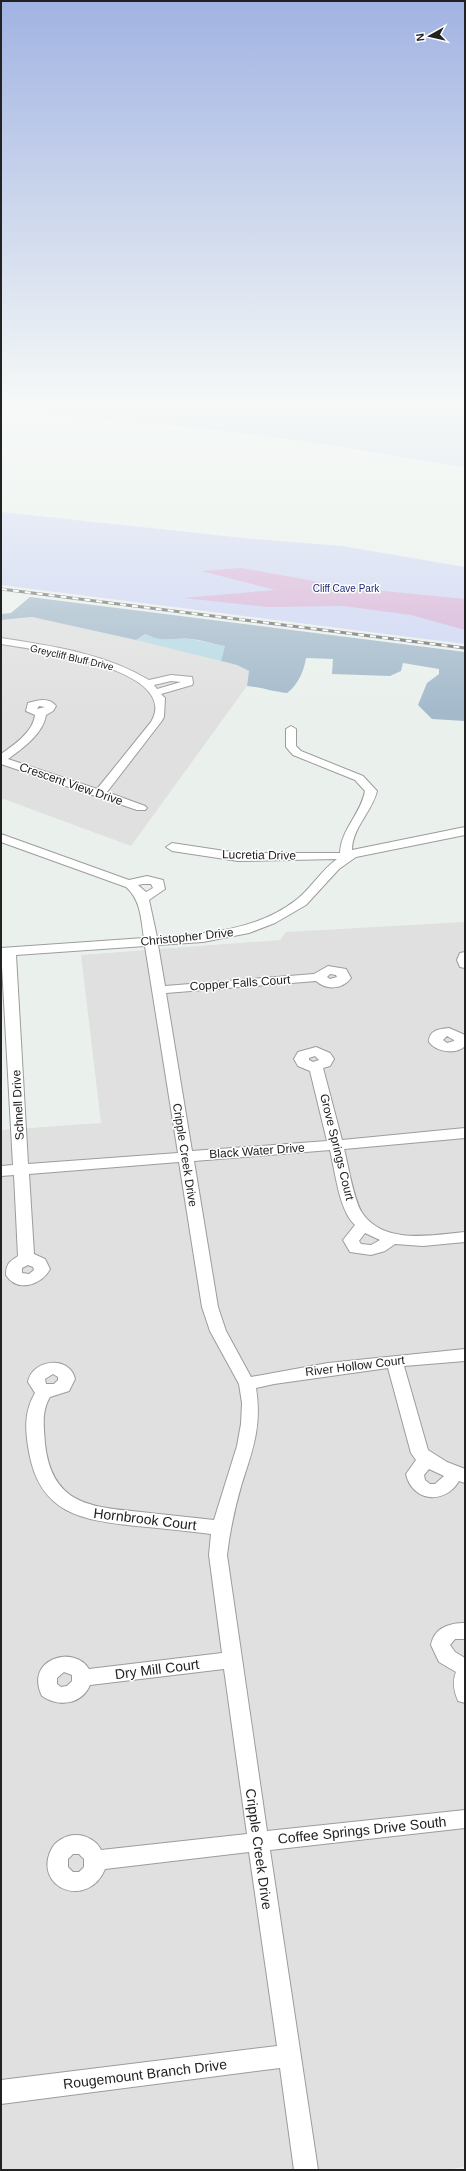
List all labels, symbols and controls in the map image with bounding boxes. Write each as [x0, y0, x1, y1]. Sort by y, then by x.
north arrow [410, 16, 450, 56]
text: N [414, 33, 427, 42]
park label: Cliff Cave Park [313, 583, 380, 594]
street label: Greycliff Bluff Drive [29, 643, 115, 673]
street label: Crescent View Drive [17, 760, 125, 808]
street label: Lucretia Drive [222, 847, 296, 863]
street label: Christopher Drive [140, 925, 234, 949]
street label: Copper Falls Court [189, 972, 291, 993]
street label: Schnell Drive [9, 1069, 27, 1141]
street label: Grove Springs Court [317, 1092, 357, 1202]
street label: Cripple Creek Drive [170, 1102, 200, 1208]
street label: Black Water Drive [209, 1141, 305, 1161]
street label: River Hollow Court [305, 1353, 406, 1379]
street label: Hornbrook Court [93, 1505, 197, 1533]
street label: Dry Mill Court [114, 1656, 200, 1682]
street label: Cripple Creek Drive [243, 1787, 275, 1911]
street label: Coffee Springs Drive South [277, 1813, 447, 1847]
street label: Rougemount Branch Drive [62, 2056, 228, 2092]

